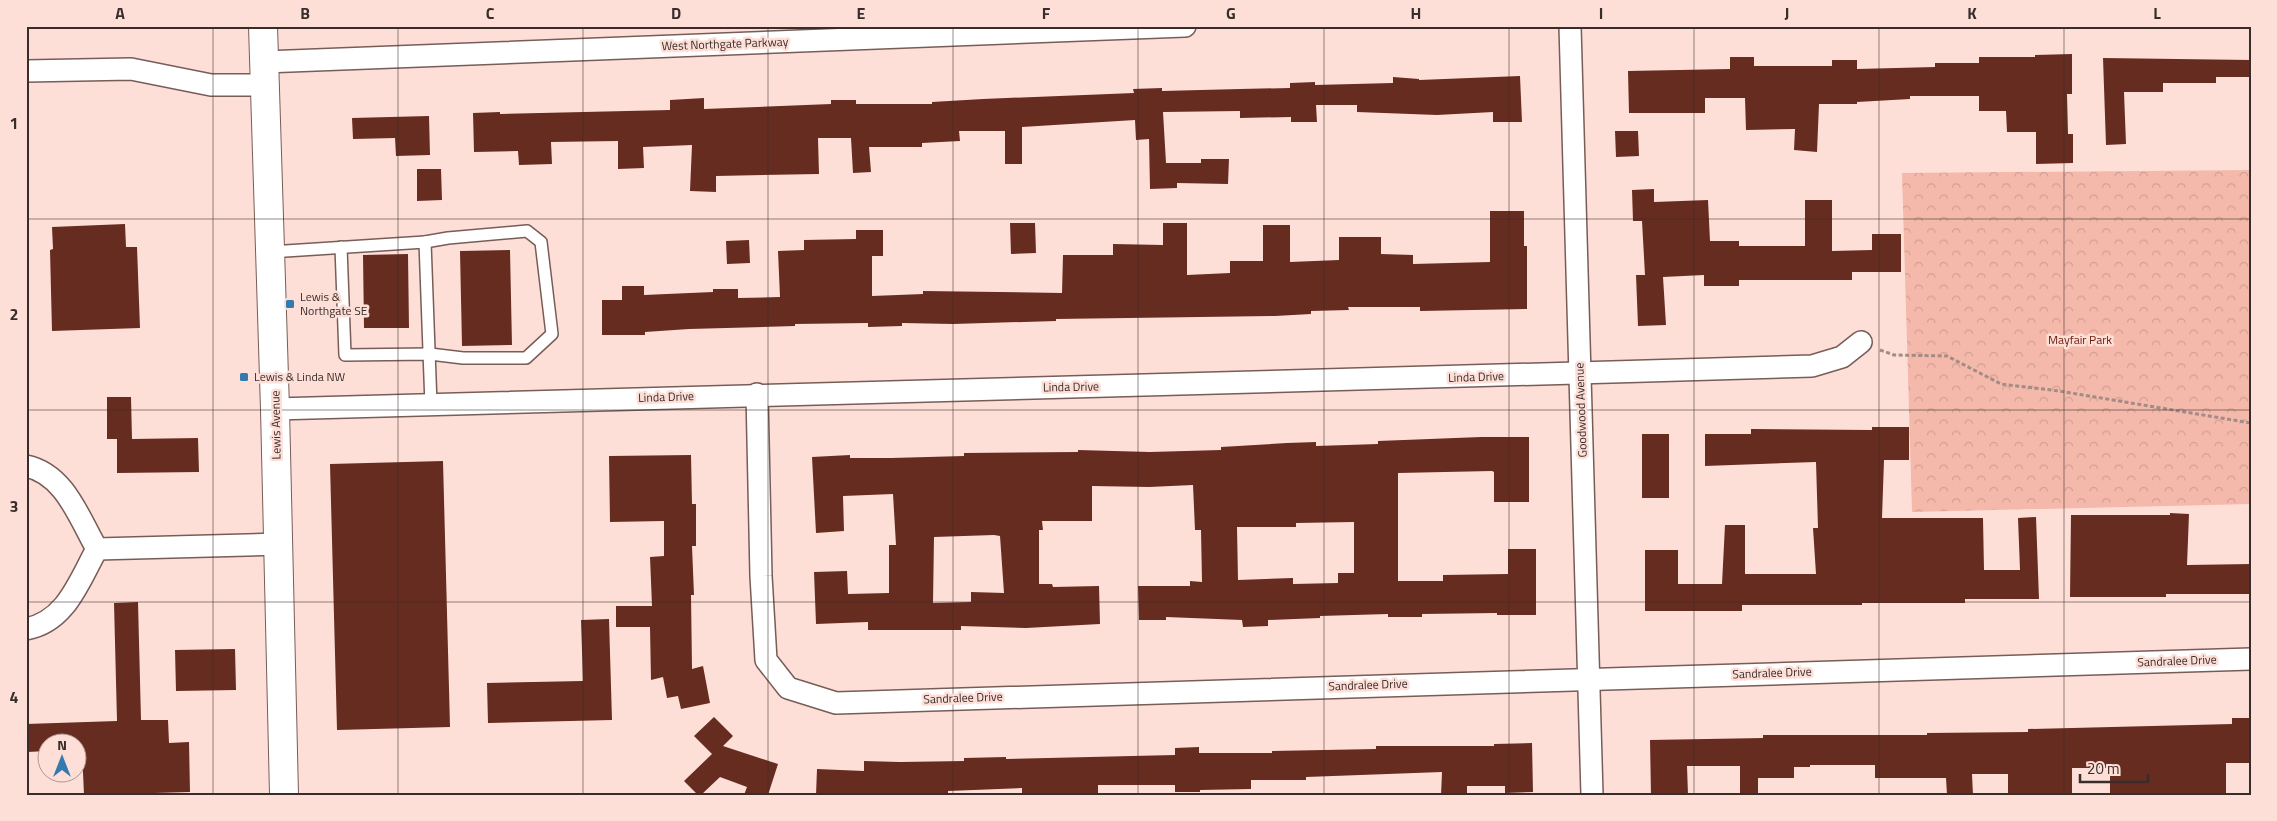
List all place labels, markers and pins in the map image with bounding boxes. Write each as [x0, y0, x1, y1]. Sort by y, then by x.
place label: Lewis & Northgate SE [300, 287, 368, 320]
marker: Lewis & Northgate SE [284, 298, 296, 310]
place label: Lewis & Linda NW [254, 367, 346, 386]
marker: Lewis & Linda NW [238, 371, 250, 383]

